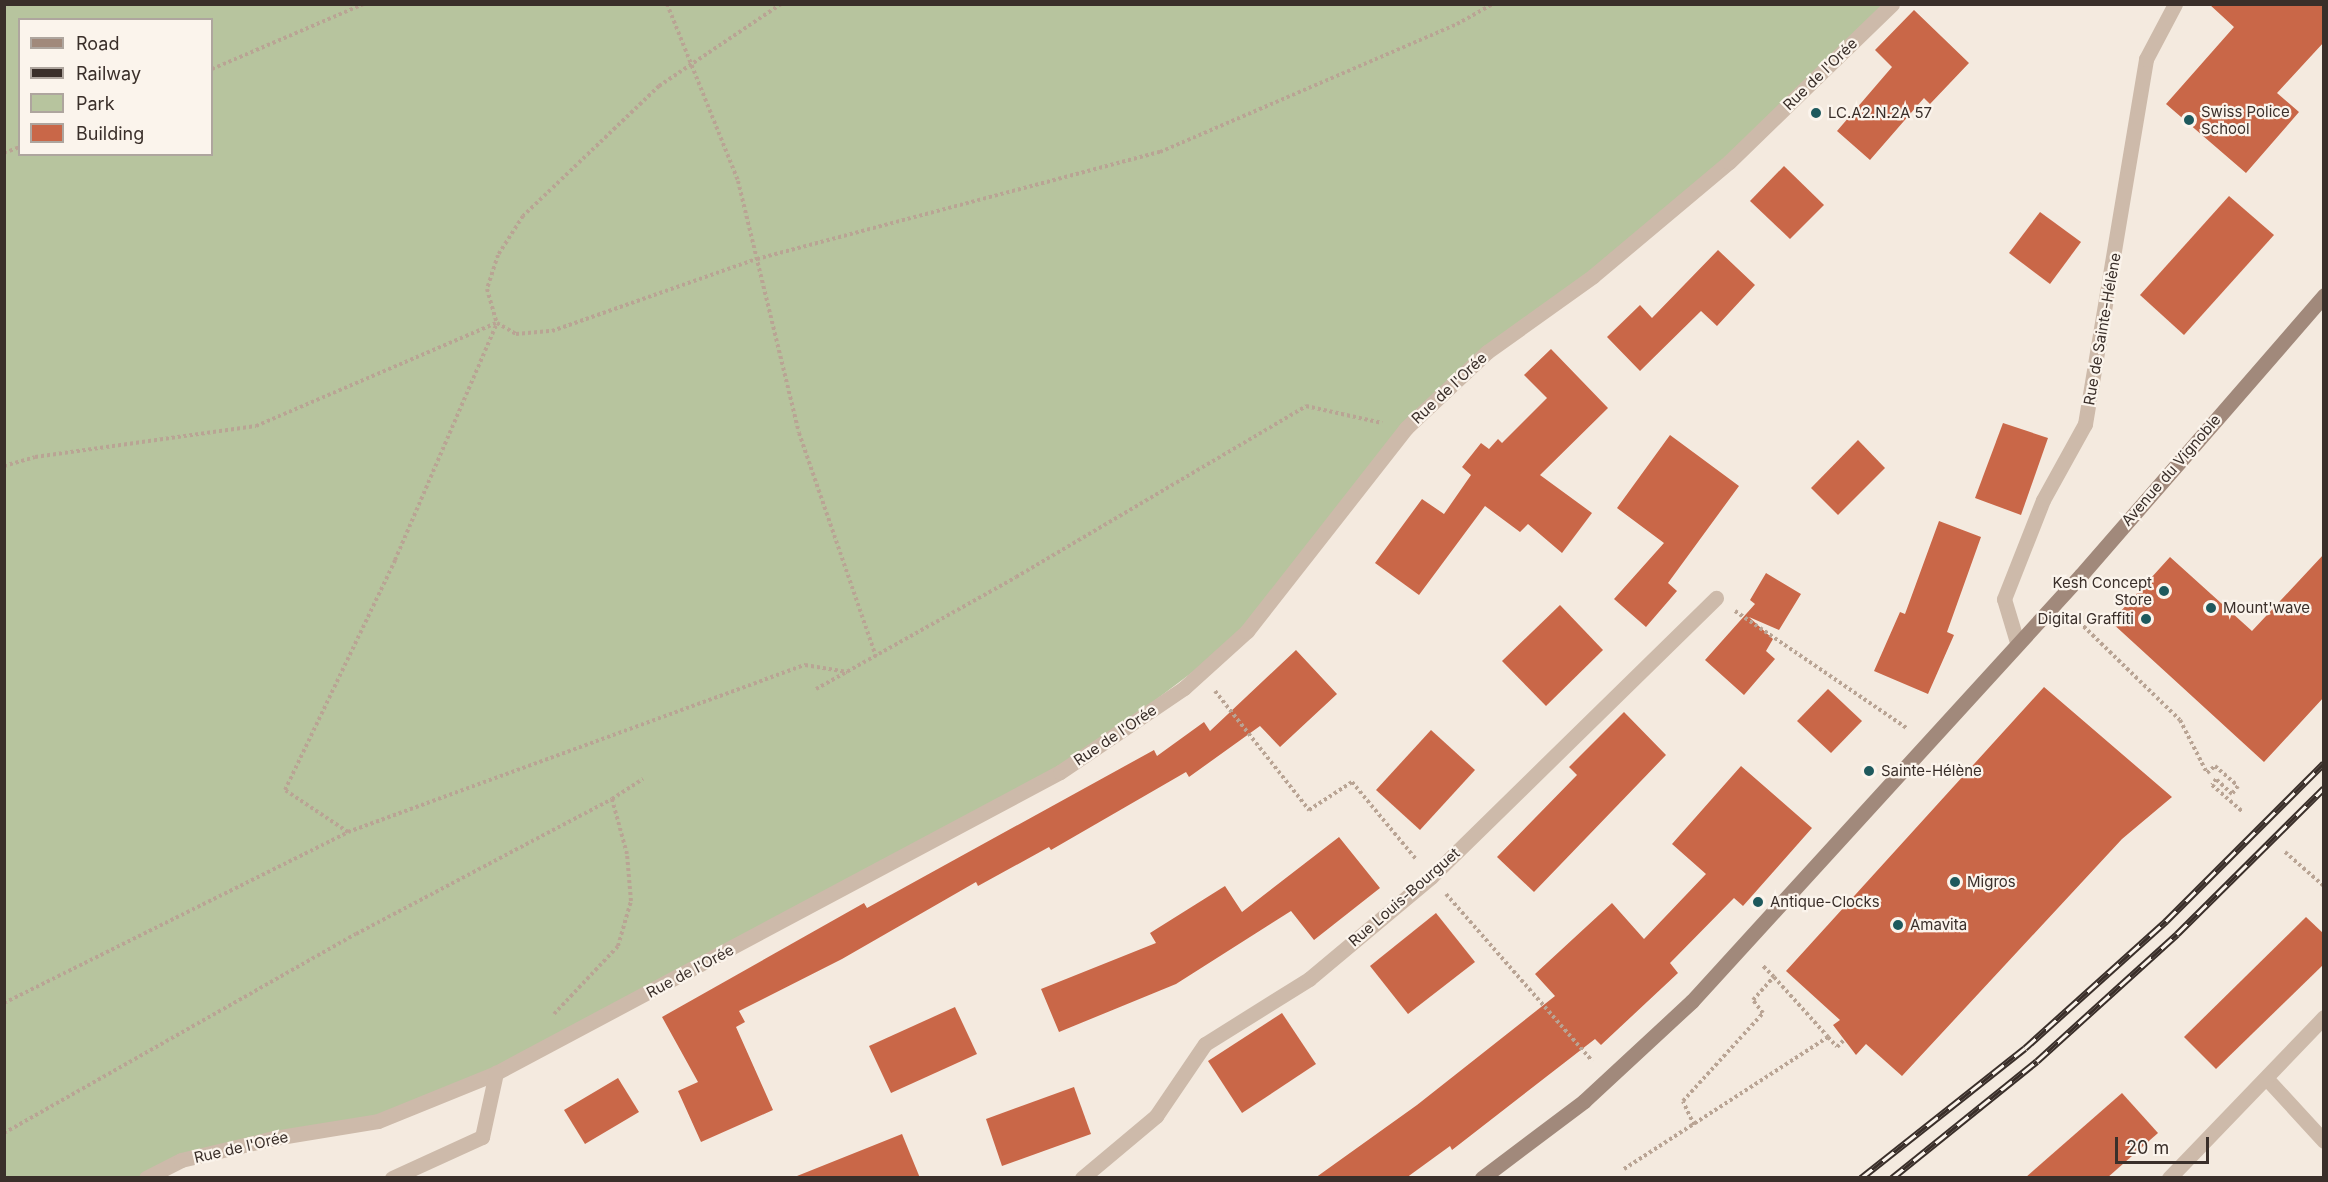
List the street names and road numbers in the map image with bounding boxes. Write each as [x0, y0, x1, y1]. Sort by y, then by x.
street label: Rue de l'Orée [1779, 34, 1861, 114]
street label: Rue de Sainte-Hélène [2080, 251, 2124, 407]
street label: Rue de l'Orée [1408, 349, 1490, 427]
street label: Avenue du Vignoble [2118, 411, 2224, 529]
street label: Rue de l'Orée [1070, 701, 1160, 769]
street label: Rue Louis-Bourguet [1345, 844, 1463, 950]
street label: Rue de l'Orée [643, 940, 737, 1002]
street label: Rue de l'Orée [192, 1127, 290, 1167]

